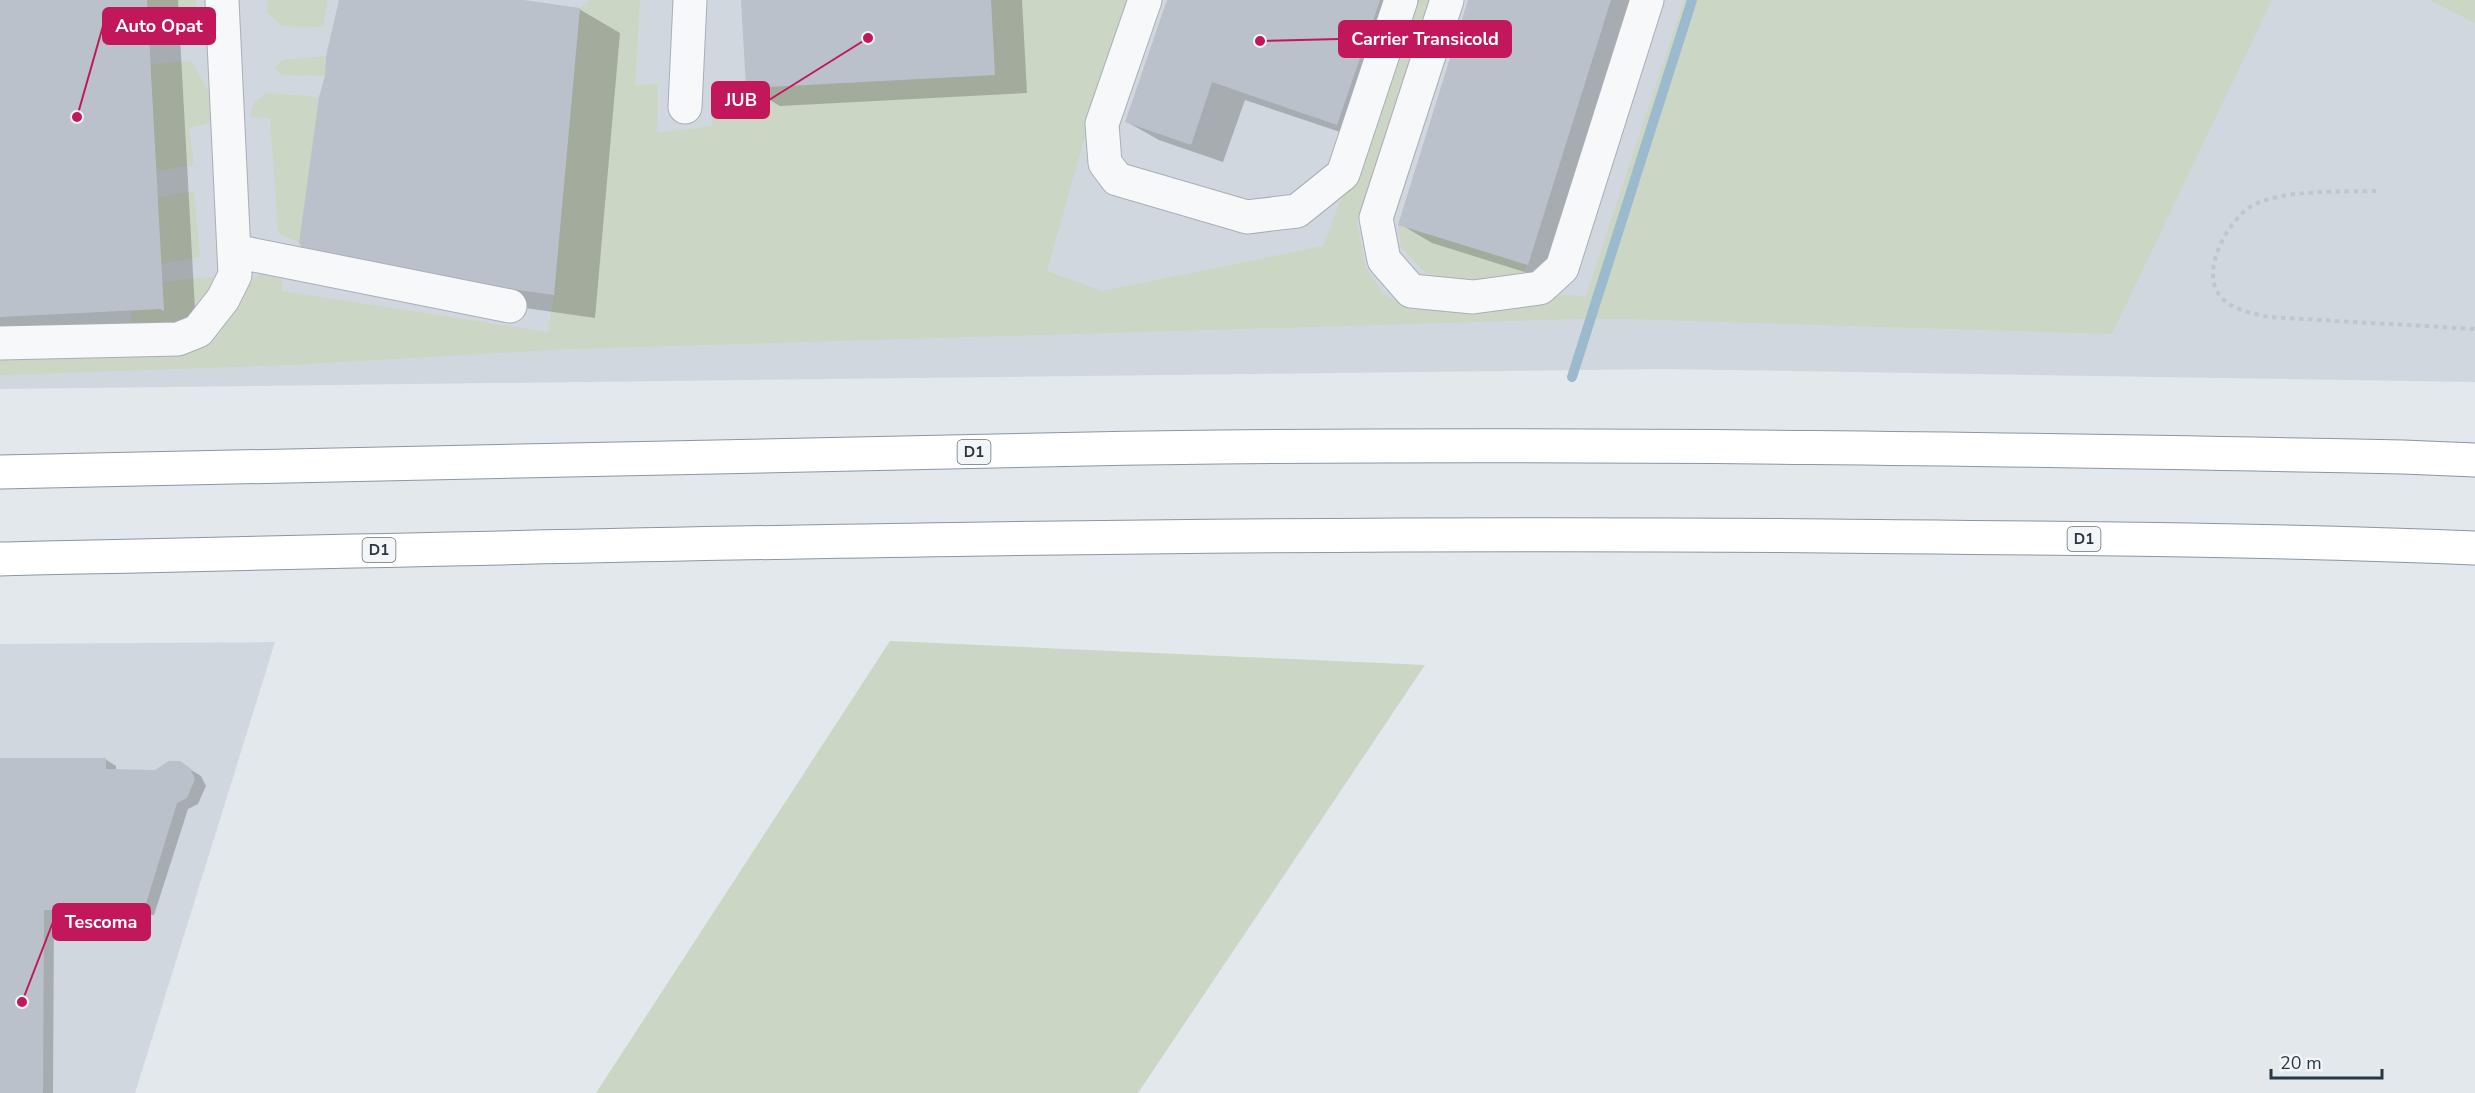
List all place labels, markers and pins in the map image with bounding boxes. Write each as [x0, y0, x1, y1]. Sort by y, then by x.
callout: Auto Opat [103, 8, 215, 44]
callout: Carrier Transicold [1339, 21, 1511, 57]
callout: JUB [712, 82, 769, 118]
callout: Tescoma [53, 904, 150, 940]

